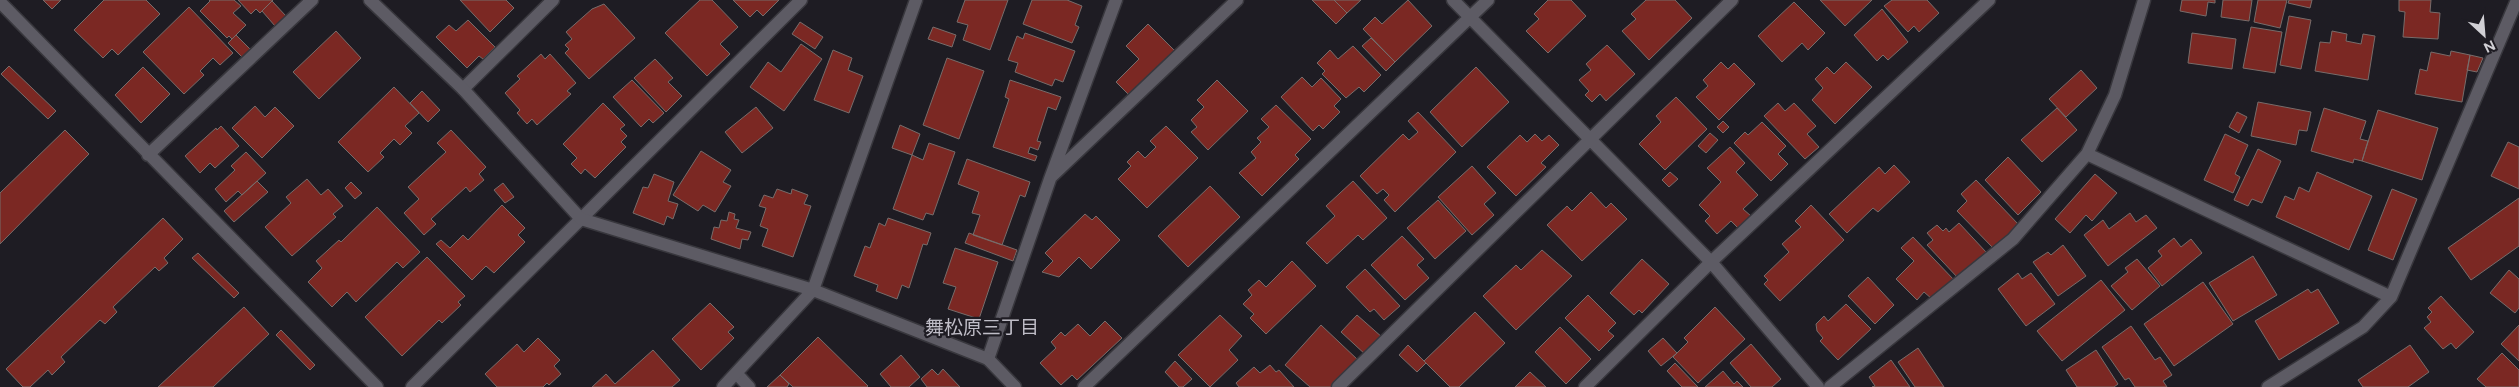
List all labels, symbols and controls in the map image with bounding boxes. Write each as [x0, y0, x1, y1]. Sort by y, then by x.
north arrow [2459, 10, 2509, 60]
text: N [2481, 36, 2498, 56]
district label: 舞松原三丁目 [925, 316, 1039, 339]

